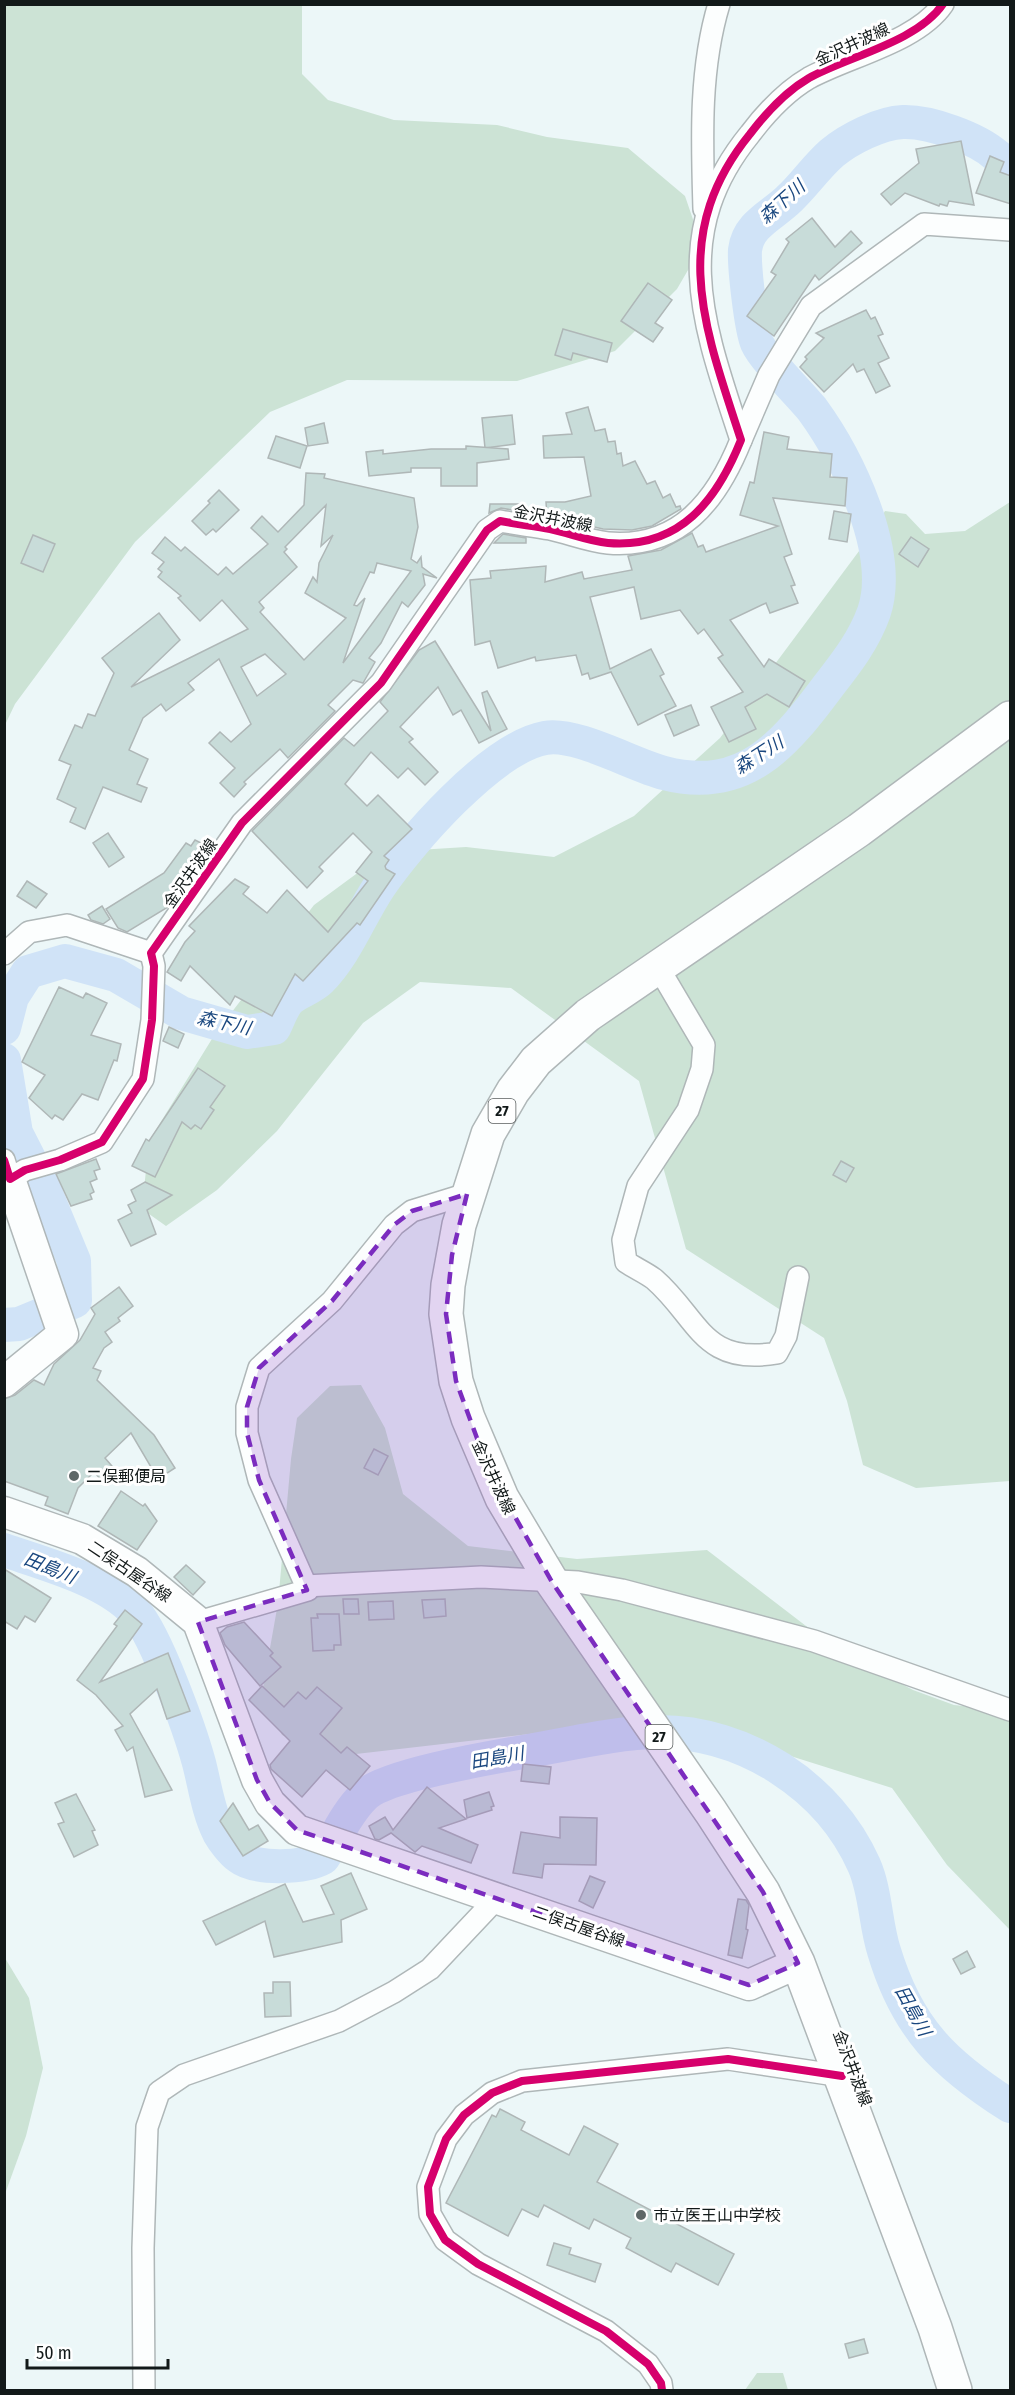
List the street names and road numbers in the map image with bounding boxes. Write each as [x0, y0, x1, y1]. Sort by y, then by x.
street label: 金沢井波線 [812, 19, 892, 70]
street label: 金沢井波線 [512, 502, 594, 535]
street label: 金沢井波線 [160, 835, 221, 912]
road number: 27 [488, 1099, 516, 1123]
street label: 金沢井波線 [468, 1437, 519, 1517]
street label: 二俣古屋谷線 [85, 1537, 175, 1606]
road number: 27 [646, 1725, 672, 1749]
street label: 二俣古屋谷線 [530, 1902, 627, 1951]
street label: 金沢井波線 [829, 2027, 876, 2109]

